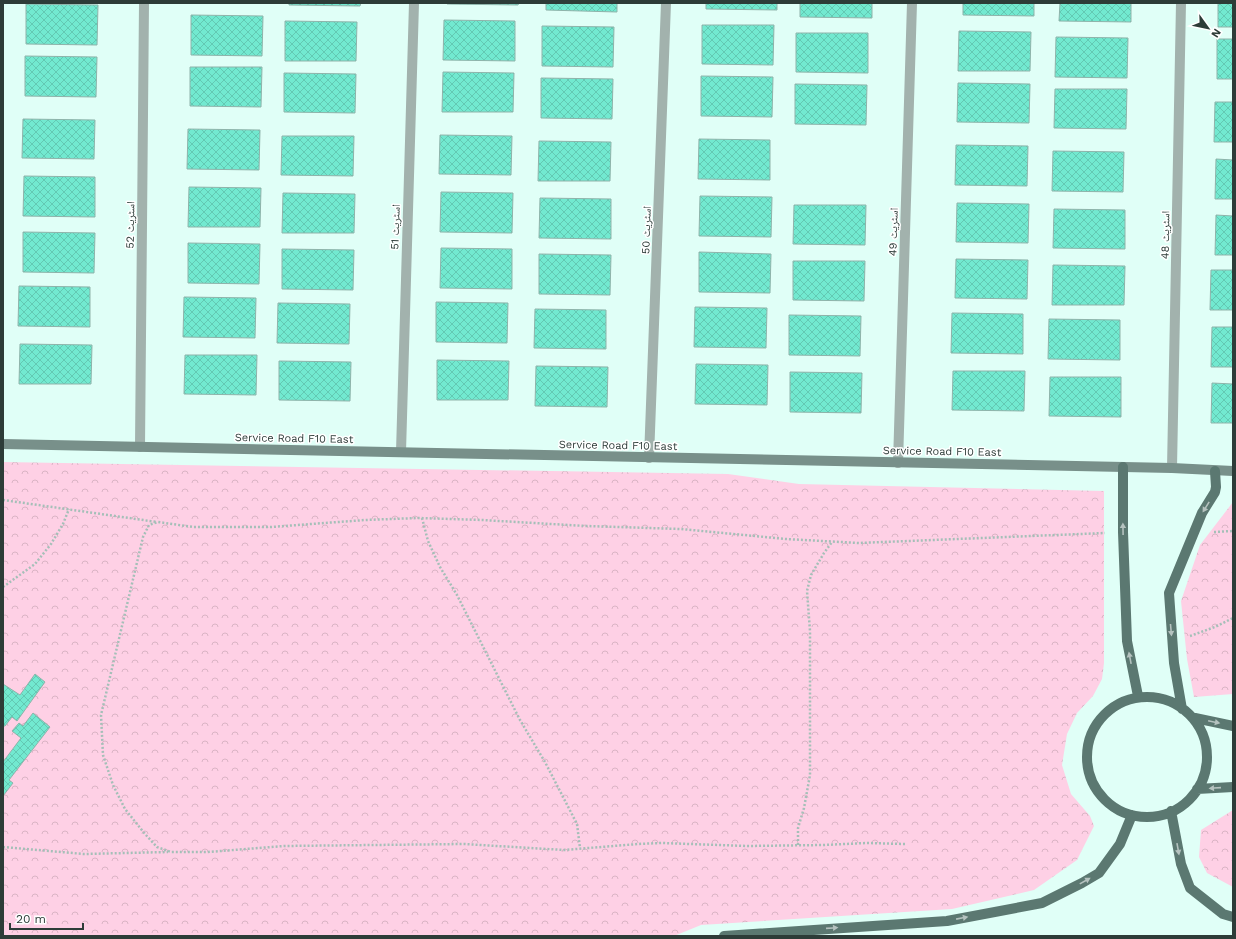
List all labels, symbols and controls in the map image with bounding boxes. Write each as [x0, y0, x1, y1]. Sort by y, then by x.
north arrow [1188, 8, 1228, 48]
text: N [1208, 26, 1224, 40]
street label: اسٹریٹ 52 [124, 201, 137, 249]
street label: اسٹریٹ 51 [388, 204, 403, 250]
street label: اسٹریٹ 50 [639, 206, 654, 254]
street label: اسٹریٹ 49 [886, 208, 901, 256]
street label: اسٹریٹ 48 [1159, 211, 1172, 259]
street label: Service Road F10 East [235, 431, 354, 446]
street label: Service Road F10 East [559, 438, 678, 453]
street label: Service Road F10 East [883, 444, 1002, 459]
one-way arrow [1202, 502, 1210, 513]
one-way arrow [1120, 523, 1127, 535]
one-way arrow [1168, 624, 1175, 636]
one-way arrow [1127, 652, 1133, 664]
one-way arrow [1208, 720, 1220, 726]
one-way arrow [1209, 784, 1221, 791]
one-way arrow [1175, 843, 1181, 855]
one-way arrow [1080, 878, 1091, 884]
scale bar [10, 905, 83, 931]
text: 20 m [16, 912, 46, 926]
one-way arrow [956, 915, 968, 921]
one-way arrow [826, 925, 838, 932]

